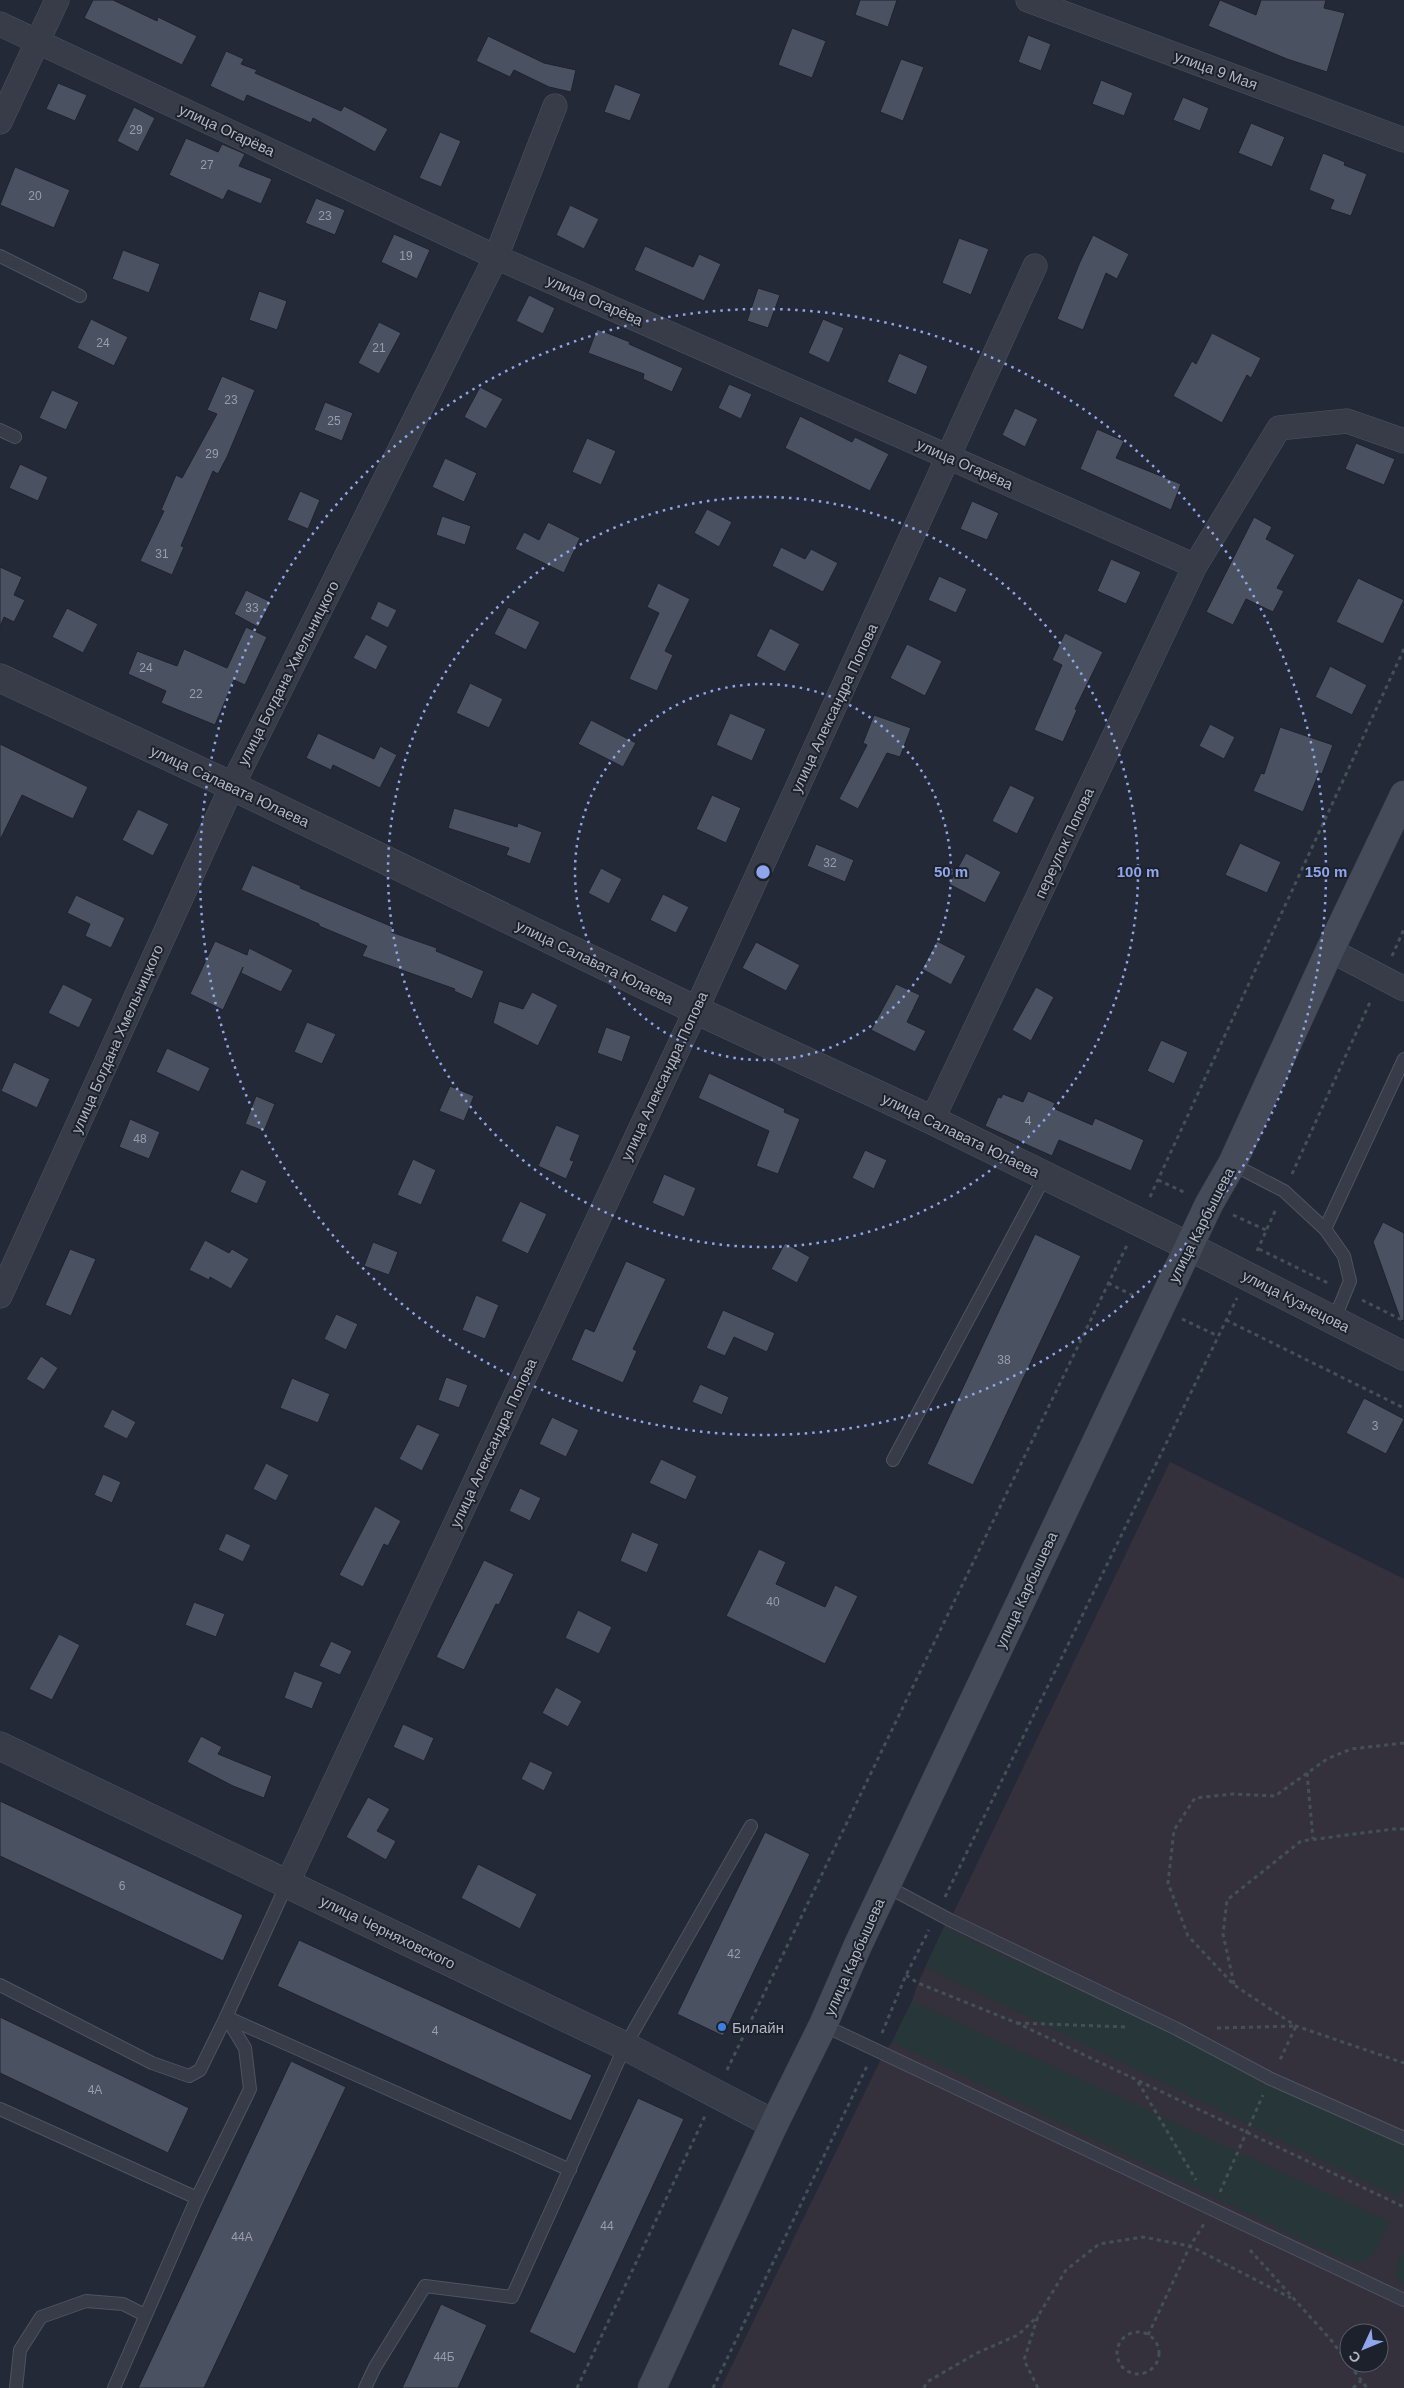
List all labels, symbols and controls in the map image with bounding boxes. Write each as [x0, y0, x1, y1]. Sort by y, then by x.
street label: улица 9 Мая [1172, 47, 1260, 93]
street label: улица Огарёва [177, 100, 278, 160]
house number: 29 [129, 123, 143, 137]
house number: 27 [200, 158, 214, 172]
house number: 20 [28, 189, 42, 203]
house number: 23 [318, 209, 332, 223]
house number: 19 [399, 249, 413, 263]
street label: улица Огарёва [544, 271, 646, 329]
house number: 24 [96, 336, 110, 350]
house number: 21 [372, 341, 386, 355]
house number: 23 [224, 393, 238, 407]
house number: 25 [327, 414, 341, 428]
street label: улица Огарёва [914, 435, 1016, 493]
house number: 29 [205, 447, 219, 461]
house number: 31 [155, 547, 169, 561]
street label: улица Богдана Хмельницкого [234, 578, 342, 768]
house number: 33 [245, 601, 259, 615]
street label: улица Александра Попова [787, 620, 881, 795]
house number: 24 [139, 661, 153, 675]
house number: 22 [189, 687, 203, 701]
street label: улица Салавата Юлаева [148, 742, 313, 831]
street label: переулок Попова [1031, 784, 1097, 901]
house number: 32 [823, 856, 837, 870]
centre of rings [754, 863, 772, 881]
text: 50 m [934, 863, 968, 880]
text: 100 m [1117, 863, 1159, 880]
text: 150 m [1305, 863, 1347, 880]
street label: улица Салавата Юлаева [514, 916, 677, 1008]
street label: улица Богдана Хмельницкого [68, 942, 166, 1136]
street label: улица Александра Попова [617, 988, 711, 1163]
street label: улица Салавата Юлаева [880, 1089, 1043, 1181]
house number: 4 [1025, 1114, 1032, 1128]
house number: 48 [133, 1132, 147, 1146]
street label: улица Карбышева [1165, 1164, 1238, 1285]
street label: улица Кузнецова [1240, 1267, 1353, 1336]
house number: 38 [997, 1353, 1011, 1367]
street label: улица Александра Попова [446, 1355, 540, 1530]
house number: 3 [1372, 1419, 1379, 1433]
street label: улица Карбышева [992, 1528, 1061, 1651]
house number: 40 [766, 1595, 780, 1609]
house number: 6 [119, 1879, 126, 1893]
street label: улица Черняховского [318, 1892, 458, 1972]
street label: улица Карбышева [820, 1895, 888, 2018]
house number: 42 [727, 1947, 741, 1961]
place label: Билайн [732, 2019, 784, 2036]
marker: Билайн [716, 2021, 728, 2033]
house number: 4 [432, 2024, 439, 2038]
house number: 4А [88, 2083, 102, 2097]
house number: 44 [600, 2219, 614, 2233]
house number: 44А [231, 2230, 253, 2244]
north arrow [1339, 2323, 1389, 2373]
text: С [1345, 2348, 1364, 2366]
house number: 44Б [433, 2350, 455, 2364]

